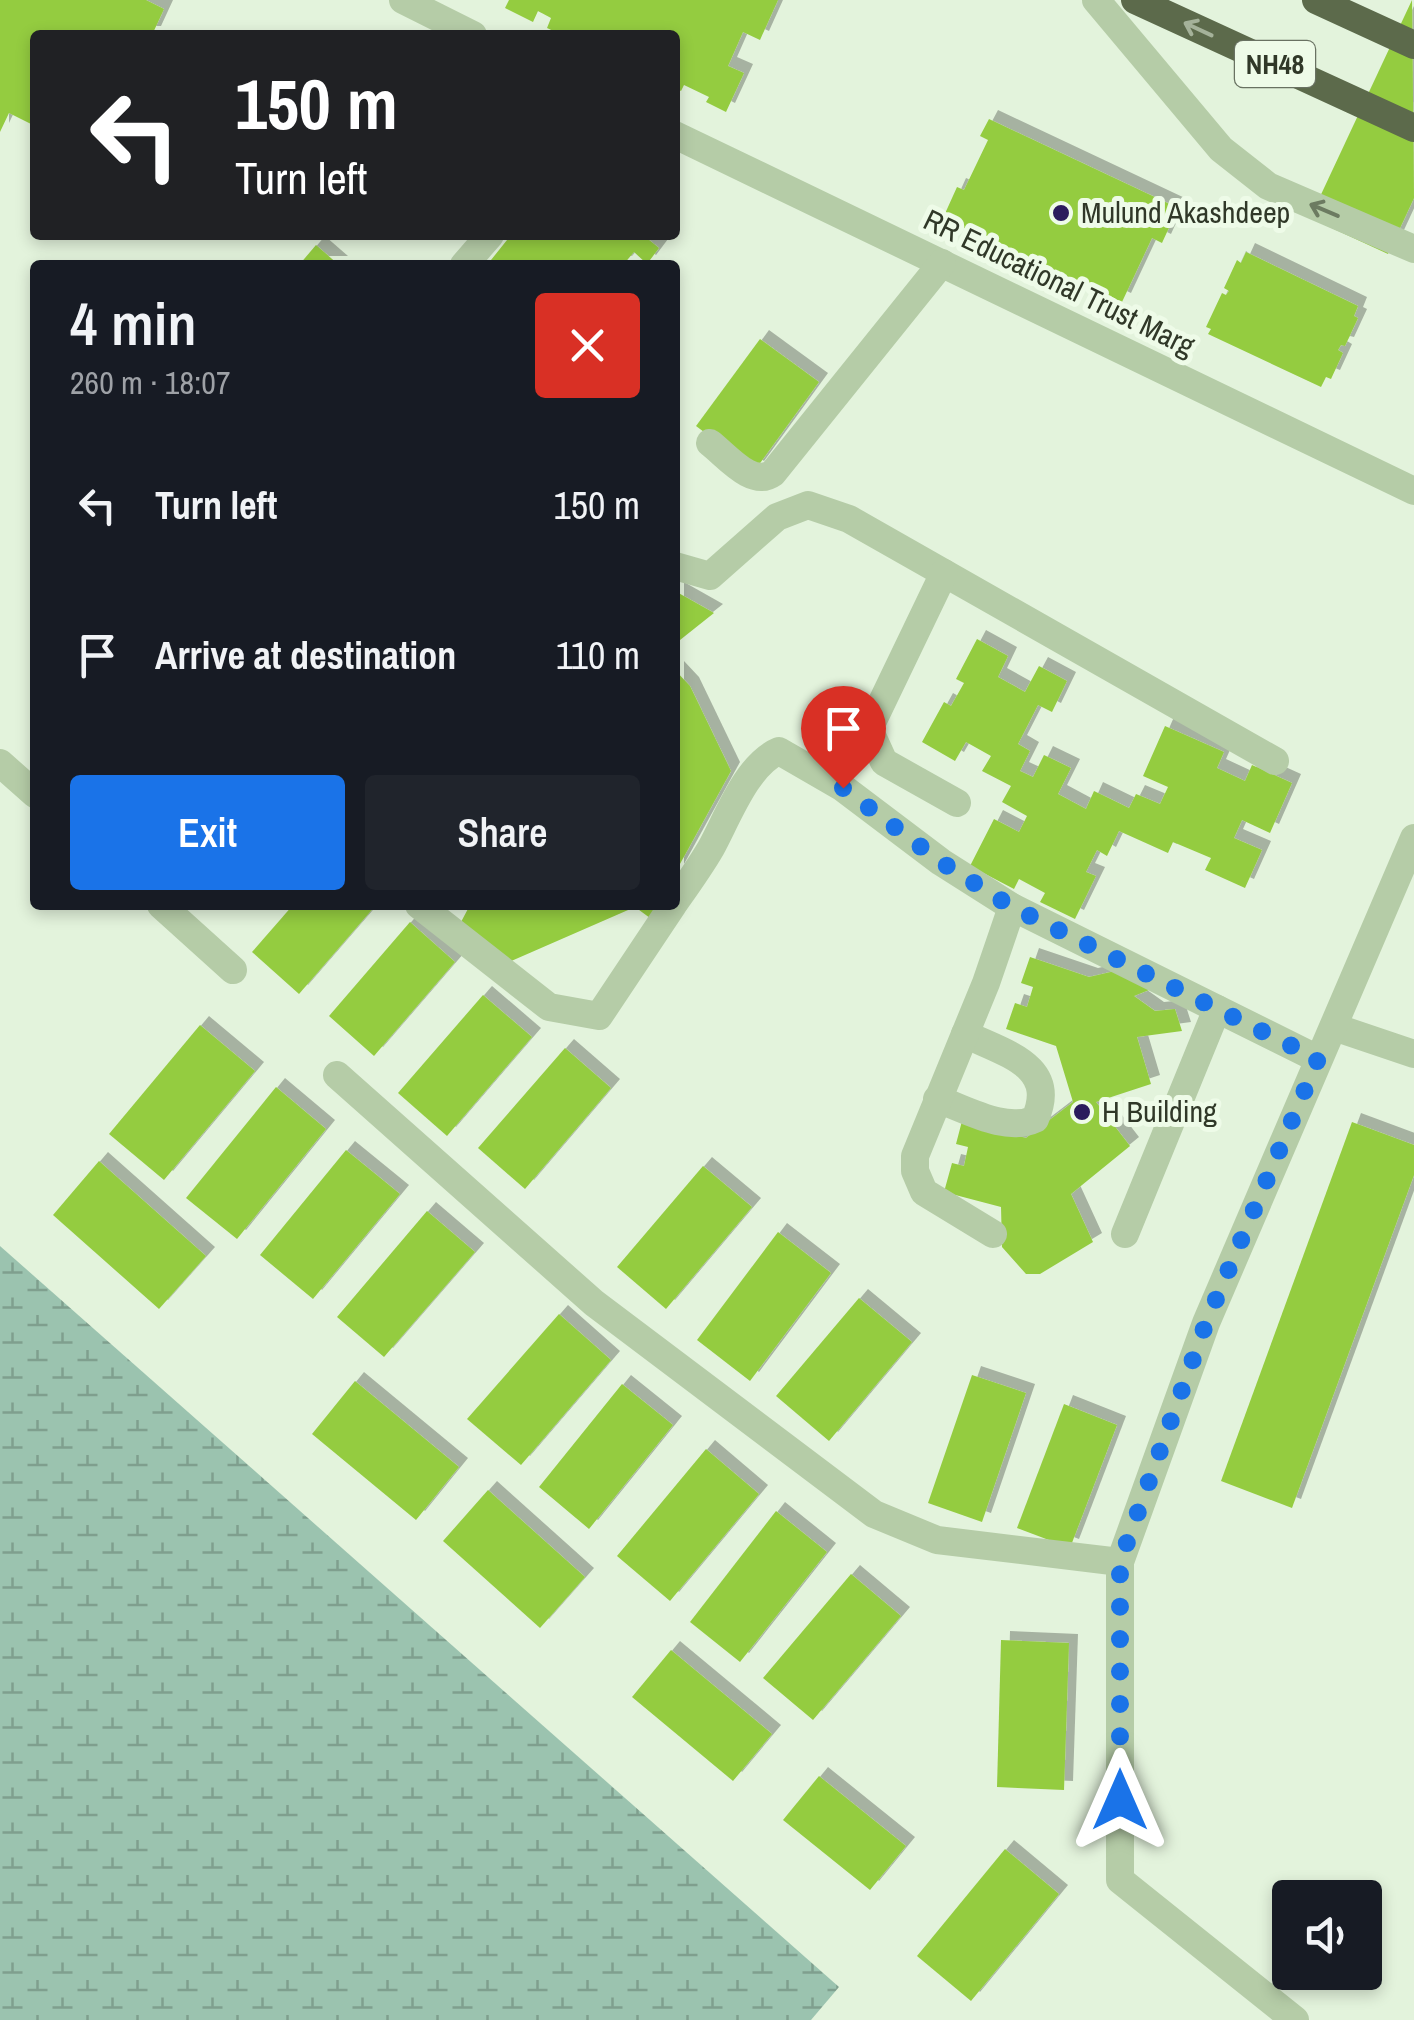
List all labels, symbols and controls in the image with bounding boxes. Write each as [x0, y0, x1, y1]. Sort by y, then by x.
one-way arrow [1183, 19, 1214, 37]
road number: NH48 [1235, 41, 1315, 87]
text: 150 m [235, 57, 398, 151]
icon: left [70, 70, 200, 200]
text: Turn left [235, 147, 367, 208]
place label: Mulund Akashdeep [1081, 192, 1290, 232]
street label: RR Educational Trust Marg [917, 199, 1202, 365]
one-way arrow [1310, 200, 1340, 218]
marker: Mulund Akashdeep [1050, 202, 1072, 224]
text: 4 min [70, 283, 197, 364]
button: close [535, 293, 640, 398]
text: 260 m · 18:07 [70, 361, 230, 404]
icon: left [70, 478, 125, 533]
text: Turn left [155, 480, 277, 531]
text: 150 m [553, 480, 640, 531]
icon: arrive [70, 628, 125, 683]
text: Arrive at destination [155, 630, 456, 681]
text: 110 m [556, 630, 640, 681]
pin [801, 686, 886, 789]
icon: arrive [816, 701, 871, 756]
button: Exit [70, 775, 345, 890]
button: Share [365, 775, 640, 890]
place label: H Building [1102, 1091, 1217, 1131]
marker: H Building [1071, 1101, 1093, 1123]
position arrow [1068, 1748, 1172, 1852]
map controls [1272, 1880, 1382, 1990]
button: sound [1272, 1880, 1382, 1990]

